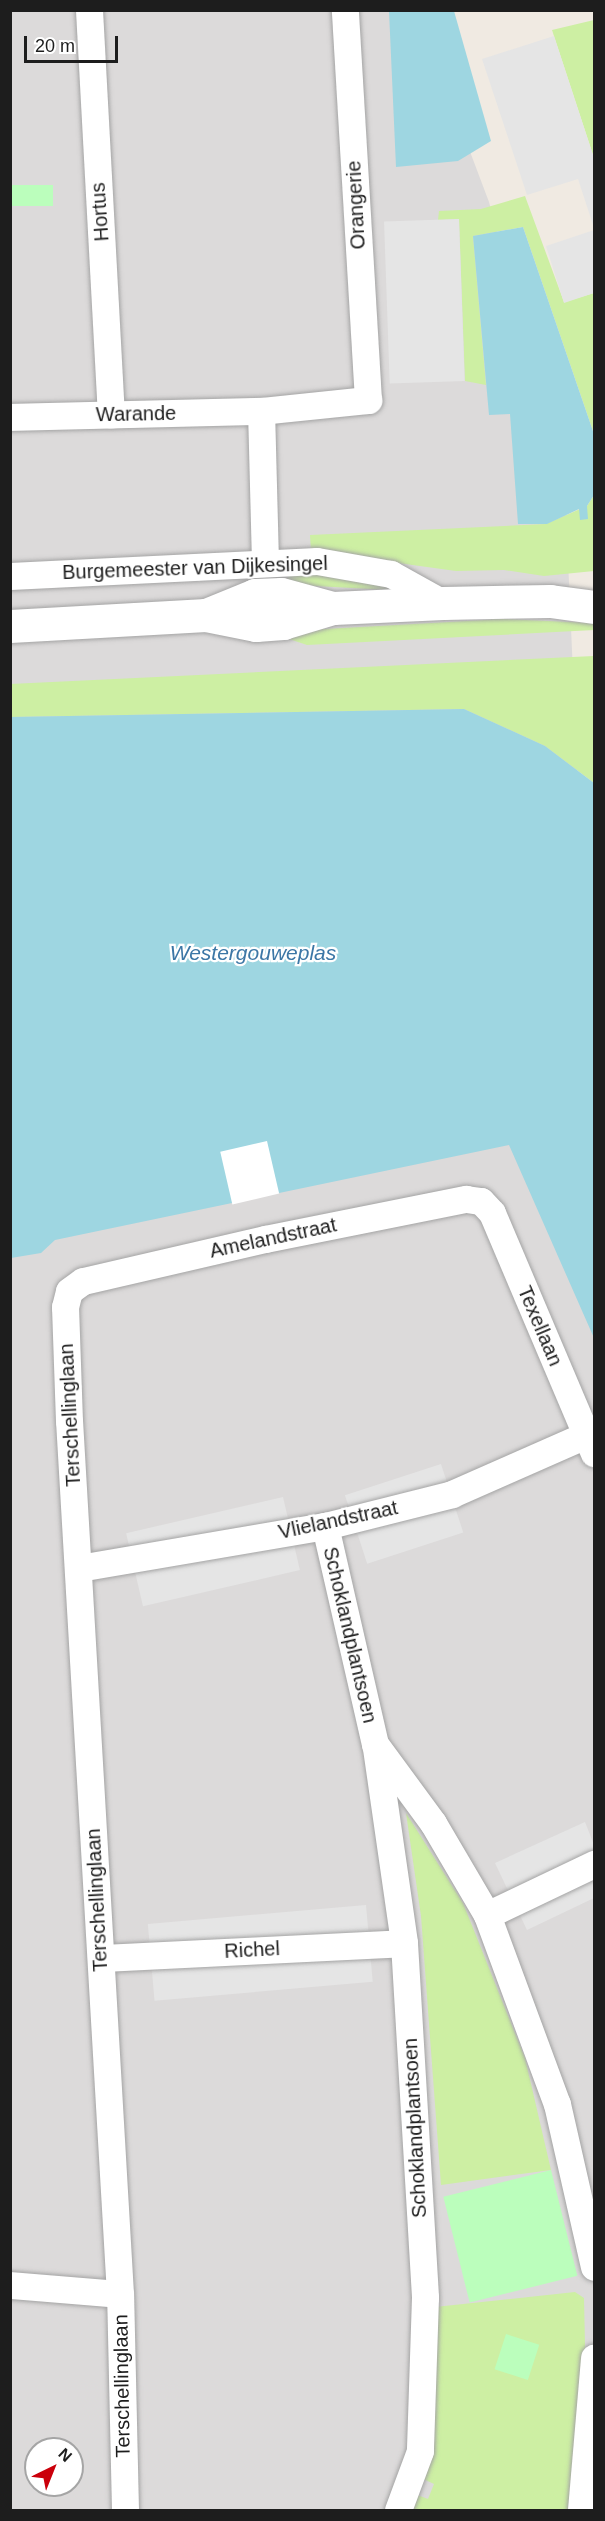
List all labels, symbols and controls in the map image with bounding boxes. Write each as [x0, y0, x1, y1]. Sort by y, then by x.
scale bar [27, 24, 122, 62]
text: 20 m [35, 36, 75, 56]
street label: Orangerie [342, 160, 370, 250]
street label: Hortus [86, 182, 114, 242]
street label: Warande [96, 401, 176, 427]
street label: Burgemeester van Dijkesingel [62, 551, 328, 585]
water label: Westergouweplas [170, 940, 336, 966]
street label: Amelandstraat [207, 1213, 339, 1263]
street label: Texellaan [512, 1282, 568, 1370]
street label: Terschellinglaan [54, 1343, 86, 1487]
street label: Vlielandstraat [276, 1496, 400, 1544]
street label: Schoklandplantsoen [318, 1545, 382, 1725]
street label: Terschellinglaan [81, 1828, 113, 1972]
street label: Richel [224, 1937, 280, 1963]
street label: Schoklandplantsoen [398, 2037, 432, 2219]
street label: Terschellinglaan [109, 2314, 135, 2458]
north arrow [24, 2437, 84, 2497]
text: N [55, 2445, 75, 2465]

